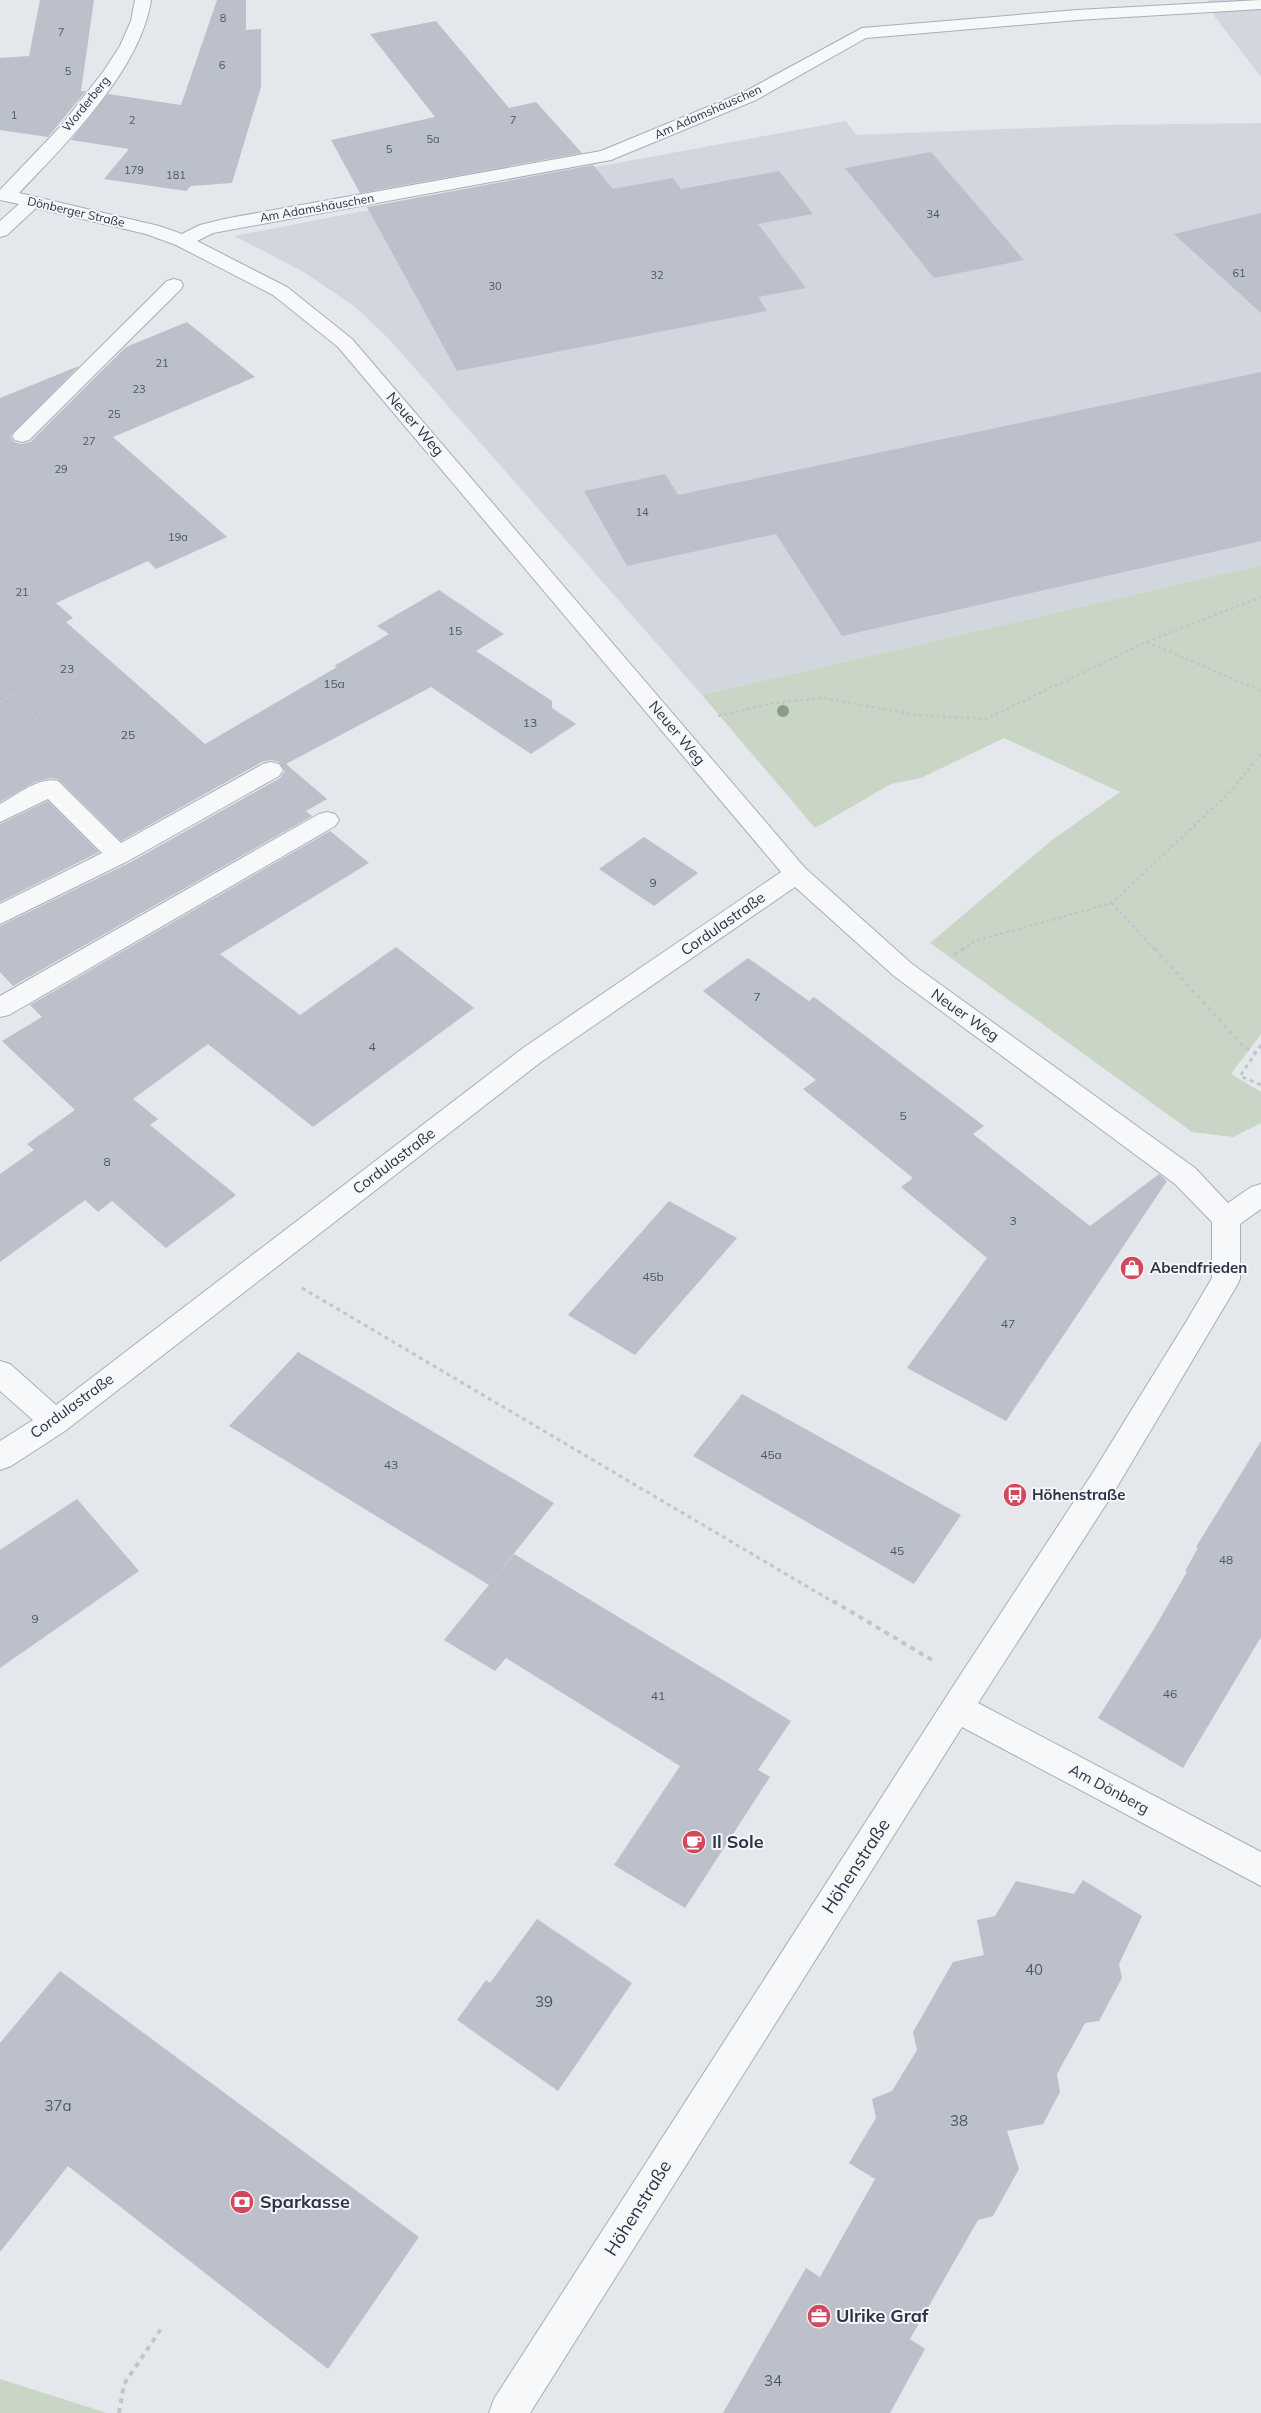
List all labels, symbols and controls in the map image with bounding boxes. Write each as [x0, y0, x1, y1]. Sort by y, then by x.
house number: 8 [220, 11, 227, 25]
house number: 7 [58, 25, 64, 39]
house number: 6 [219, 58, 226, 72]
house number: 5 [65, 64, 72, 78]
street label: Worderberg [59, 73, 113, 134]
street label: Am Adamshäuschen [652, 81, 764, 142]
house number: 1 [11, 108, 17, 122]
house number: 2 [129, 113, 136, 127]
house number: 7 [510, 113, 516, 127]
house number: 5a [426, 132, 440, 146]
house number: 5 [386, 142, 393, 156]
house number: 179 [124, 163, 144, 177]
house number: 181 [166, 168, 186, 182]
street label: Am Adamshäuschen [259, 190, 375, 225]
street label: Dönberger Straße [26, 193, 126, 230]
house number: 34 [926, 207, 940, 221]
house number: 61 [1232, 266, 1246, 280]
house number: 32 [650, 268, 664, 282]
house number: 30 [488, 279, 502, 293]
house number: 21 [155, 356, 169, 370]
house number: 23 [132, 382, 146, 396]
street label: Neuer Weg [382, 388, 448, 460]
house number: 25 [107, 407, 121, 421]
house number: 27 [82, 434, 96, 448]
house number: 29 [54, 462, 68, 476]
house number: 14 [635, 505, 649, 519]
house number: 19a [168, 530, 188, 544]
house number: 21 [15, 585, 29, 599]
house number: 15 [448, 623, 462, 638]
house number: 23 [60, 661, 74, 676]
house number: 15a [323, 676, 345, 691]
street label: Neuer Weg [645, 696, 710, 769]
house number: 13 [523, 715, 537, 730]
house number: 25 [121, 727, 135, 742]
house number: 9 [649, 875, 657, 890]
street label: Cordulastraße [677, 888, 769, 960]
street label: Neuer Weg [928, 984, 1003, 1045]
house number: 7 [753, 989, 761, 1004]
house number: 4 [368, 1039, 376, 1054]
house number: 5 [899, 1108, 907, 1123]
street label: Cordulastraße [349, 1123, 439, 1198]
house number: 8 [103, 1154, 111, 1169]
house number: 3 [1009, 1213, 1017, 1228]
shop icon: Abendfrieden [1119, 1255, 1145, 1281]
place label: Abendfrieden [1150, 1258, 1247, 1277]
house number: 45b [642, 1269, 664, 1284]
house number: 47 [1001, 1316, 1015, 1331]
street label: Cordulastraße [26, 1369, 117, 1442]
house number: 45a [760, 1447, 782, 1462]
house number: 43 [384, 1457, 398, 1472]
bus stop icon: Höhenstraße [1002, 1482, 1028, 1508]
place label: Höhenstraße [1032, 1485, 1125, 1504]
house number: 45 [890, 1543, 904, 1558]
house number: 48 [1219, 1552, 1233, 1567]
house number: 9 [31, 1611, 39, 1626]
house number: 46 [1163, 1686, 1177, 1701]
house number: 41 [651, 1688, 665, 1703]
street label: Am Dönberg [1066, 1759, 1153, 1818]
street label: Höhenstraße [816, 1814, 895, 1918]
cafe icon: Il Sole [681, 1829, 707, 1855]
place label: Il Sole [712, 1830, 764, 1853]
house number: 40 [1025, 1960, 1043, 1979]
house number: 39 [535, 1992, 553, 2011]
house number: 37a [44, 2096, 72, 2115]
house number: 38 [950, 2111, 968, 2130]
street label: Höhenstraße [599, 2156, 676, 2260]
bank icon: Sparkasse [229, 2189, 255, 2215]
place label: Sparkasse [260, 2190, 350, 2213]
office icon: Ulrike Graf [806, 2303, 832, 2329]
place label: Ulrike Graf [836, 2304, 929, 2327]
house number: 34 [764, 2371, 782, 2390]

